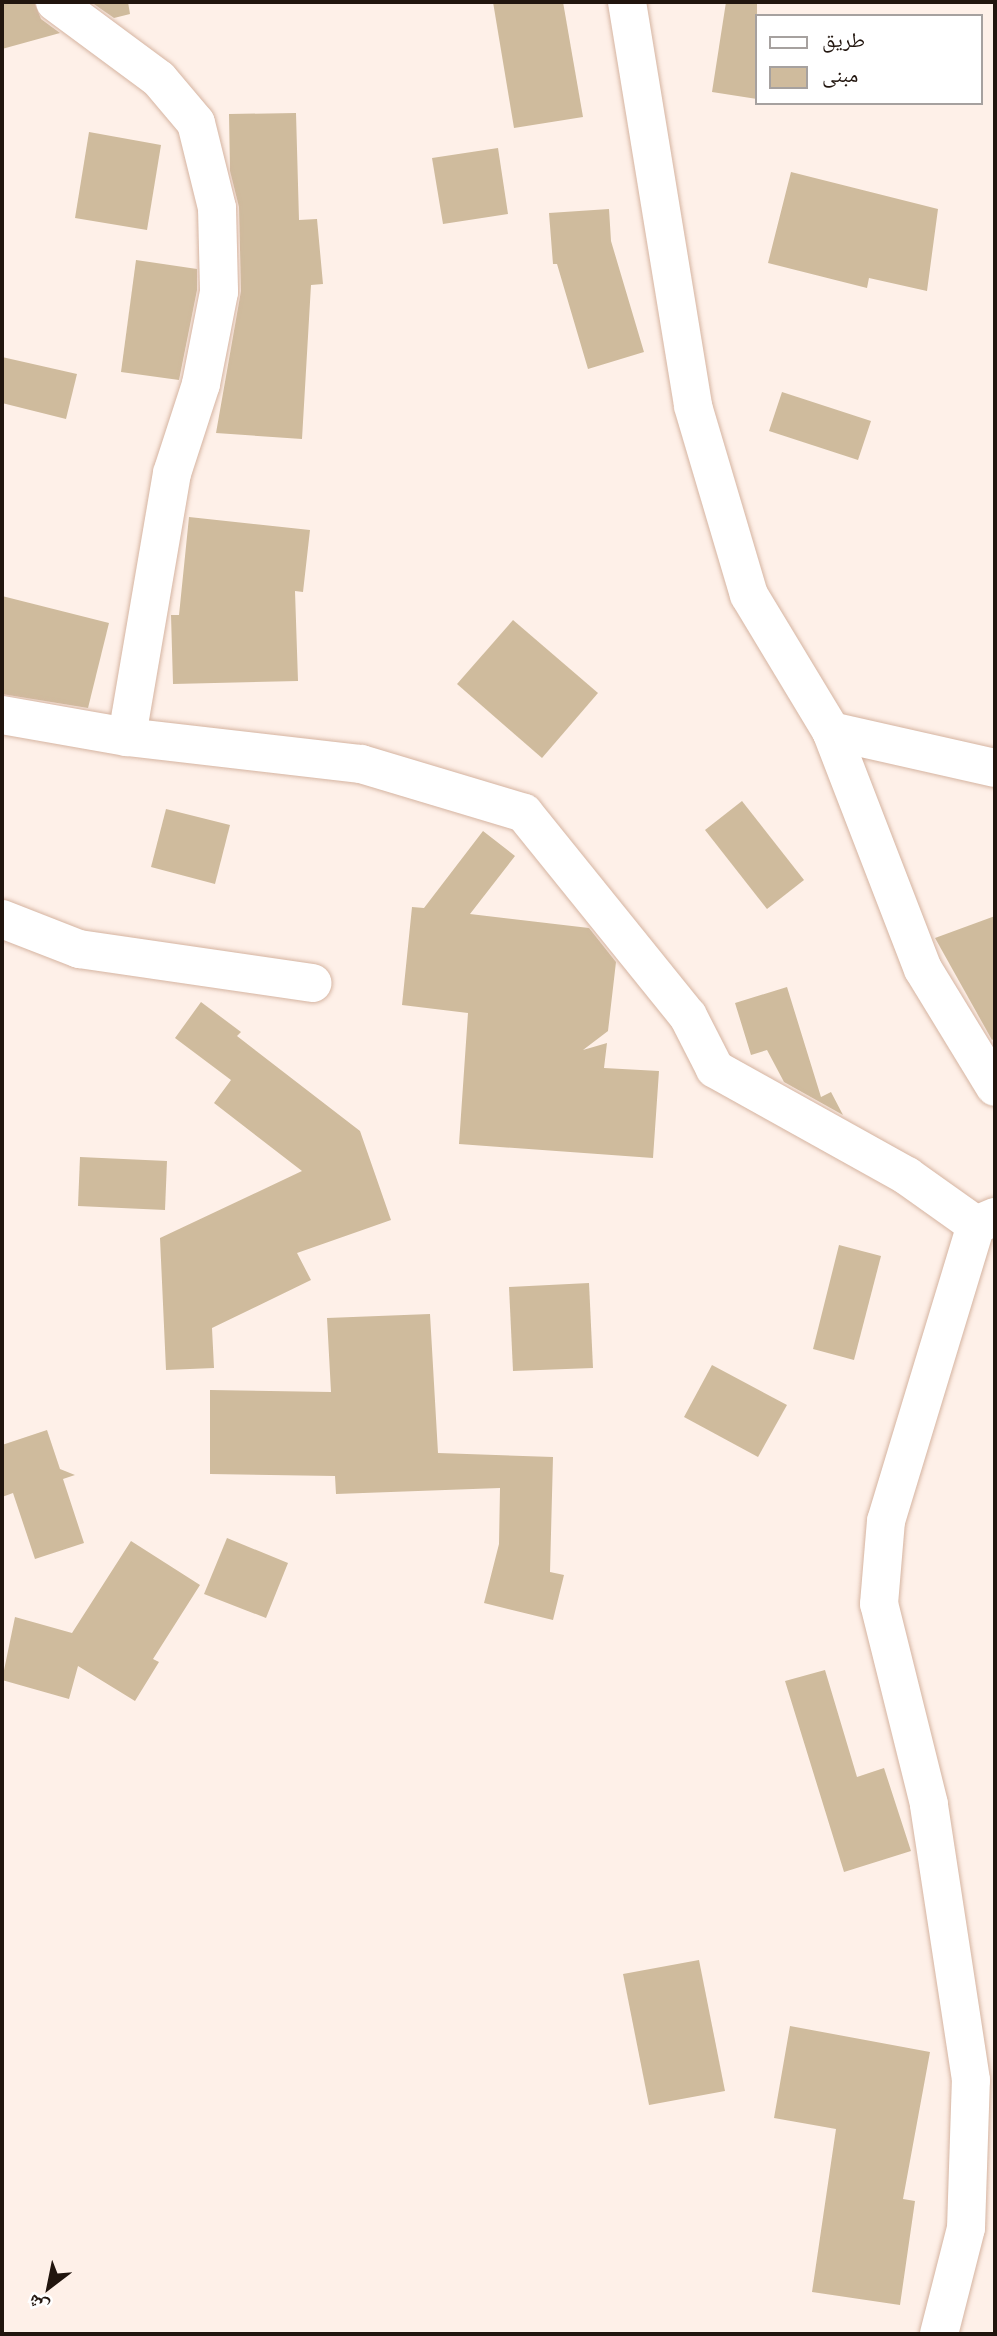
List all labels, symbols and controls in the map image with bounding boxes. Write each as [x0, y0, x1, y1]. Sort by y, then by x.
legend [755, 14, 983, 105]
text: طريق [822, 25, 865, 54]
text: مبنى [822, 60, 858, 89]
north arrow [14, 2252, 84, 2322]
text: ش [22, 2288, 53, 2321]

